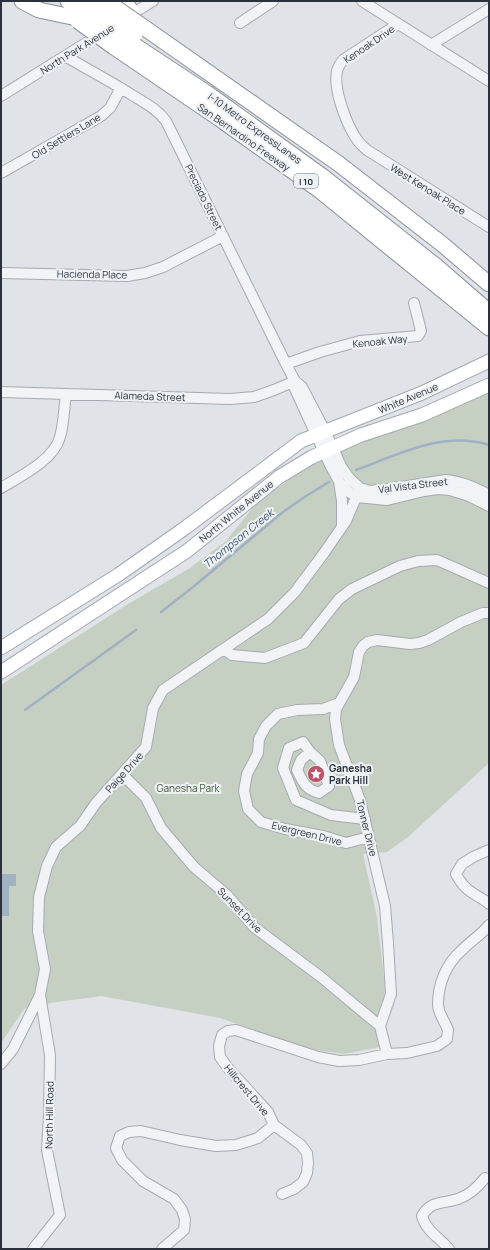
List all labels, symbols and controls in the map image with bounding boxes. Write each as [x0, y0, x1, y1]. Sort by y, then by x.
street label: North Park Avenue [37, 21, 117, 77]
street label: Kenoak Drive [341, 22, 397, 66]
street label: I-10 Metro ExpressLanes [205, 89, 305, 167]
street label: San Bernardino Freeway [195, 100, 294, 175]
street label: Old Settlers Lane [29, 110, 103, 162]
street label: West Kenoak Place [388, 160, 469, 218]
street label: Preciado Street [182, 162, 226, 232]
road number: I 10 [294, 174, 318, 188]
street label: Hacienda Place [57, 266, 127, 282]
street label: Kenoak Way [352, 331, 409, 351]
street label: White Avenue [376, 379, 440, 417]
street label: Alameda Street [114, 388, 186, 404]
street label: Val Vista Street [377, 474, 449, 496]
street label: North White Avenue [196, 477, 276, 545]
water label: Thompson Creek [200, 504, 278, 571]
street label: Paige Drive [102, 748, 146, 796]
place label: Ganesha Park Hill [329, 761, 372, 787]
place icon: Ganesha Park Hill [306, 764, 326, 784]
park label: Ganesha Park [156, 781, 221, 795]
street label: Tonner Drive [353, 798, 381, 858]
street label: Evergreen Drive [270, 817, 344, 849]
street label: Sunset Drive [215, 884, 265, 936]
street label: Hillcrest Drive [221, 1061, 273, 1119]
street label: North Hill Road [41, 1081, 57, 1149]

